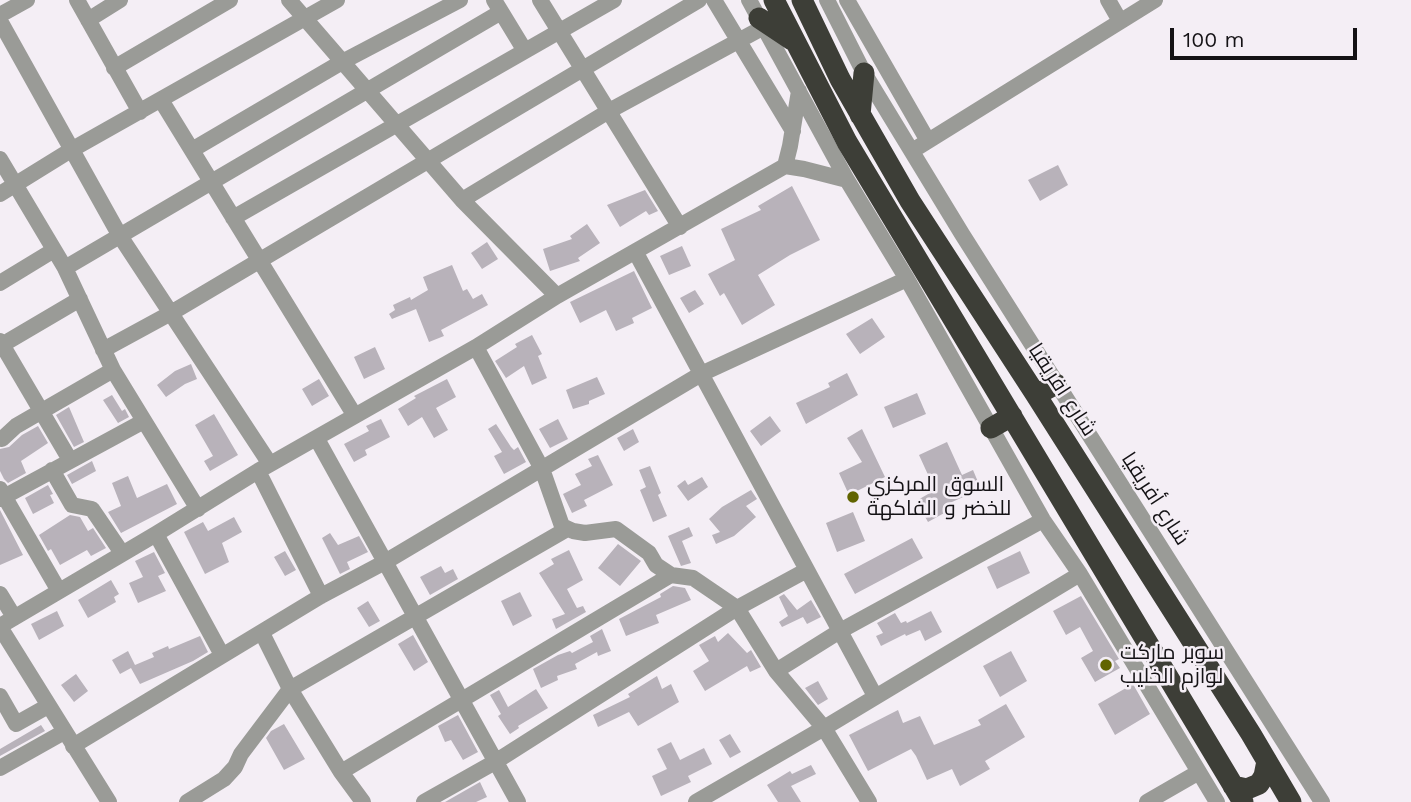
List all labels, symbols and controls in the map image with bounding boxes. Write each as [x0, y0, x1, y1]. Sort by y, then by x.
scale bar [1173, 14, 1360, 58]
text: 100 m [1183, 27, 1245, 52]
street label: شارع افريقيا [1023, 339, 1101, 441]
street label: شارع أفريقيا [1116, 448, 1194, 550]
place label: السوق المركزي للخضر و الفاكهة [867, 472, 1011, 522]
marker: السوق المركزي للخضر و الفاكهة [845, 489, 861, 505]
place label: سوبر ماركت لوازم الخليب [1120, 640, 1224, 690]
marker: سوبر ماركت لوازم الخليب [1098, 657, 1114, 673]

